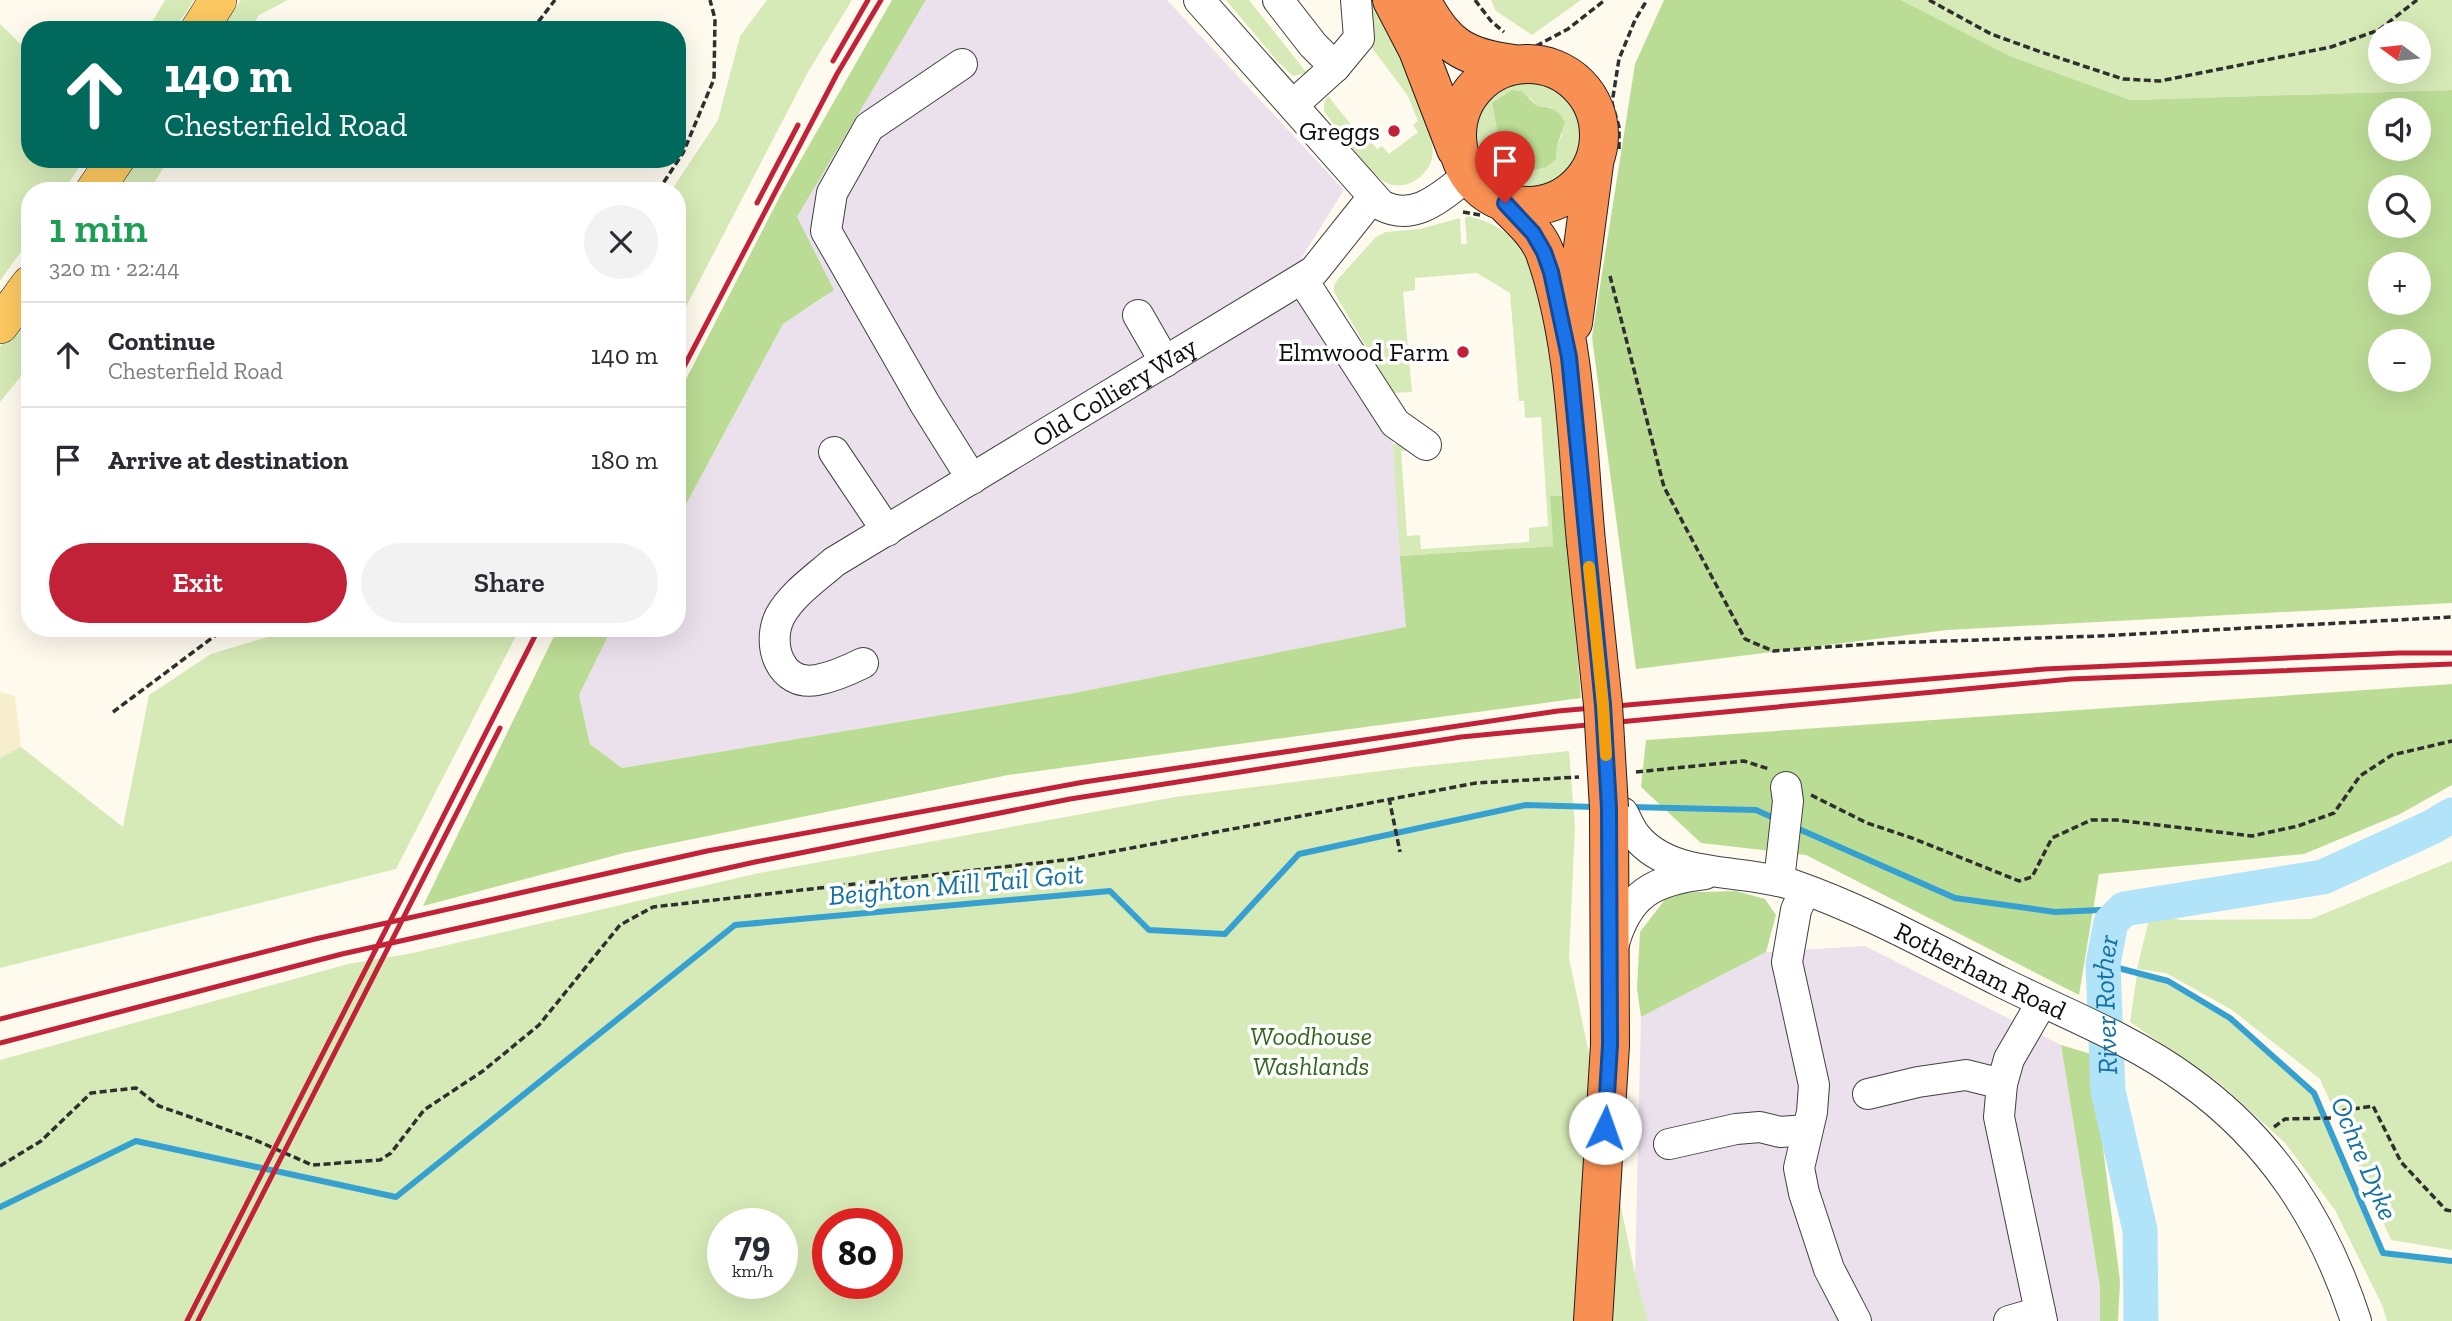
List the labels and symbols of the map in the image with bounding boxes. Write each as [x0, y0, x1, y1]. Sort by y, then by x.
north arrow [2368, 21, 2431, 84]
place label: Greggs [1299, 115, 1380, 147]
marker: Greggs [1386, 123, 1402, 139]
pin [1475, 131, 1535, 203]
street label: Old Colliery Way [1026, 330, 1203, 454]
place label: Elmwood Farm [1278, 336, 1450, 368]
marker: Elmwood Farm [1455, 344, 1471, 360]
water label: Beighton Mill Tail Goit [827, 857, 1085, 912]
street label: Rotherham Road [1889, 915, 2072, 1027]
water label: River Rother [2086, 932, 2125, 1075]
park label: Woodhouse Washlands [1250, 1020, 1372, 1082]
position arrow [1568, 1091, 1642, 1165]
water label: Ochre Dyke [2324, 1091, 2405, 1225]
speed limit sign: 80 [812, 1208, 903, 1299]

